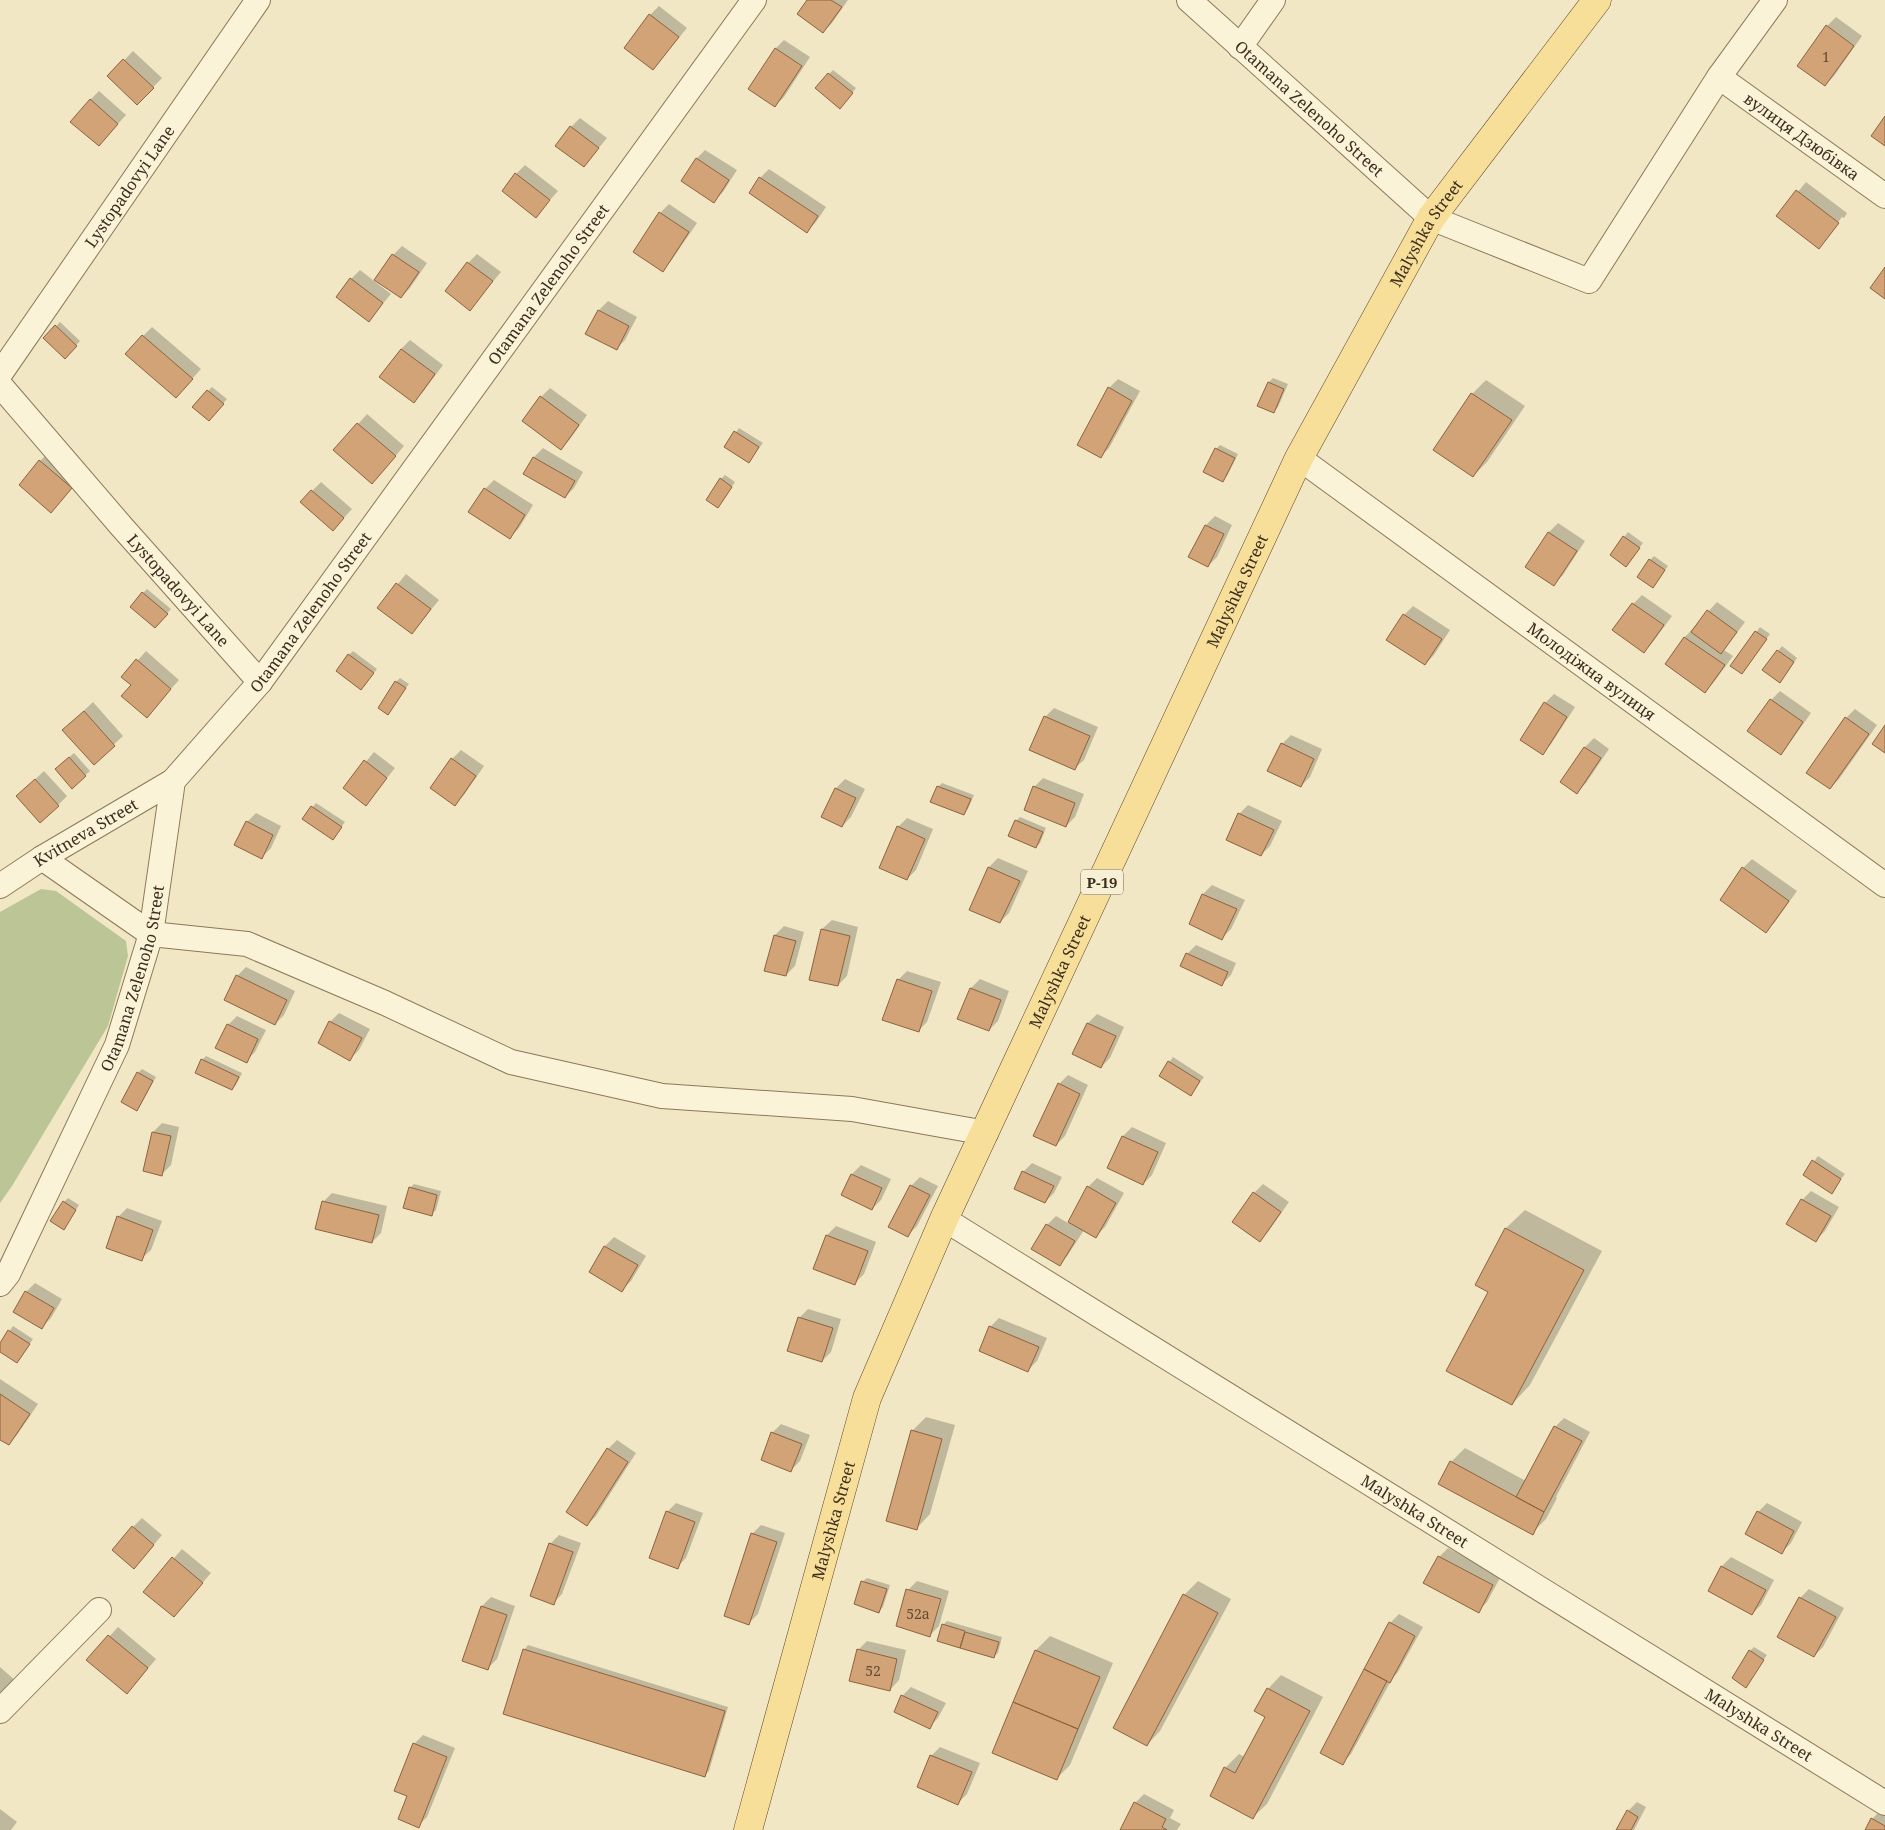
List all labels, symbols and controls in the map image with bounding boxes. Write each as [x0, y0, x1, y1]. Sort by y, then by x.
street label: Otamana Zelenoho Street [1230, 35, 1389, 182]
house number: 1 [1822, 47, 1830, 66]
street label: вулиця Дзюбівка [1740, 87, 1864, 185]
street label: Lystopadovyi Lane [80, 121, 179, 252]
street label: Malyshka Street [1384, 175, 1468, 291]
street label: Otamana Zelenoho Street [482, 199, 614, 369]
street label: Otamana Zelenoho Street [245, 527, 376, 697]
street label: Lystopadovyi Lane [122, 529, 234, 651]
street label: Malyshka Street [1201, 530, 1273, 651]
street label: Молодіжна вулиця [1523, 617, 1660, 725]
street label: Kvitneva Street [29, 793, 142, 872]
road number: Р-19 [1081, 870, 1123, 894]
street label: Otamana Zelenoho Street [95, 883, 169, 1075]
street label: Malyshka Street [1024, 911, 1095, 1032]
street label: Malyshka Street [806, 1458, 860, 1583]
street label: Malyshka Street [1357, 1469, 1473, 1553]
house number: 52а [906, 1604, 930, 1623]
house number: 52 [865, 1661, 881, 1680]
street label: Malyshka Street [1701, 1683, 1817, 1767]

